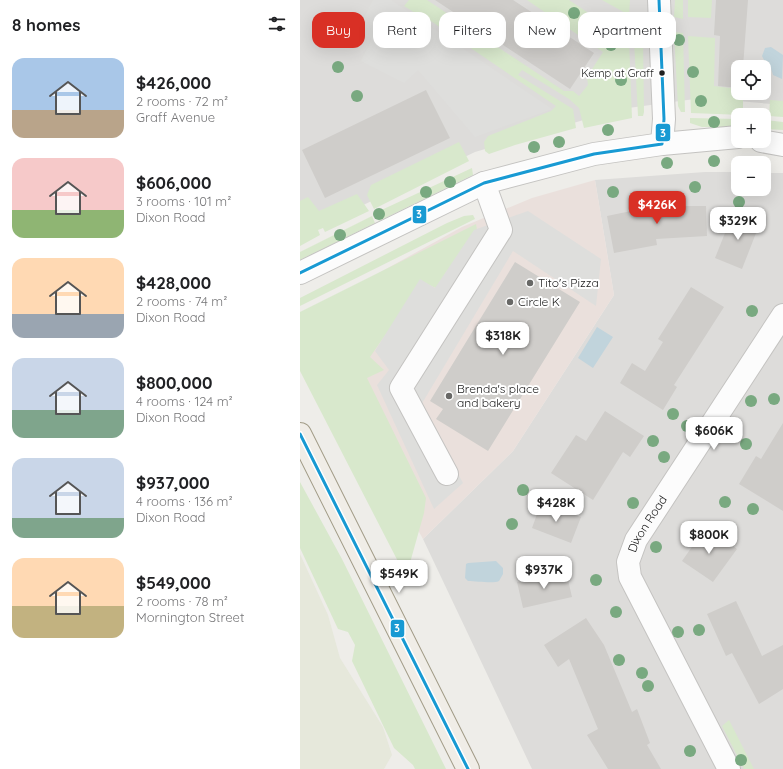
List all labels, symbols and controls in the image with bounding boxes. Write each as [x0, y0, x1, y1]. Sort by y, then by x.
chip: Buy [312, 12, 365, 48]
chip: Rent [373, 12, 431, 48]
chip: Filters [439, 12, 506, 48]
chip: New [514, 12, 570, 48]
chip: Apartment [578, 12, 676, 48]
icon: filters [266, 13, 288, 35]
text: 8 homes [12, 14, 81, 35]
map controls [731, 60, 771, 196]
button: locate [731, 60, 771, 100]
place label: Kemp at Graff [581, 66, 654, 80]
marker: Kemp at Graff [657, 68, 667, 78]
text: $426,000 [136, 72, 211, 93]
icon: home [44, 74, 92, 122]
text: 2 rooms · 72 m² [136, 93, 228, 109]
button: + [731, 108, 771, 148]
text: Graff Avenue [136, 109, 215, 125]
line badge: 3 [655, 123, 671, 142]
text: 3 [660, 126, 666, 140]
button: − [731, 156, 771, 196]
text: $606,000 [136, 172, 211, 193]
icon: home [44, 174, 92, 222]
pin: $426K [629, 191, 685, 225]
text: 3 rooms · 101 m² [136, 193, 231, 209]
text: $426K [638, 196, 676, 212]
line badge: 3 [412, 205, 427, 224]
text: 3 [416, 207, 422, 221]
pin: $329K [710, 207, 766, 241]
text: Dixon Road [136, 209, 205, 225]
text: $329K [719, 212, 757, 228]
text: $428,000 [136, 272, 211, 293]
icon: home [44, 274, 92, 322]
place label: Tito's Pizza [538, 275, 599, 290]
marker: Tito's Pizza [525, 278, 535, 288]
text: 2 rooms · 74 m² [136, 293, 227, 309]
place label: Circle K [518, 294, 560, 309]
marker: Circle K [505, 297, 515, 307]
text: Dixon Road [136, 309, 205, 325]
pin: $318K [475, 322, 531, 356]
text: $318K [485, 327, 521, 343]
text: $800,000 [136, 372, 212, 393]
icon: home [44, 374, 92, 422]
place label: Brenda's place and bakery [457, 381, 539, 410]
marker: Brenda's place and bakery [444, 391, 454, 401]
text: 4 rooms · 124 m² [136, 393, 233, 409]
text: Dixon Road [136, 409, 205, 425]
pin: $606K [686, 417, 742, 451]
text: $606K [695, 422, 733, 438]
text: $937,000 [136, 472, 210, 493]
icon: home [44, 474, 92, 522]
pin: $428K [528, 489, 584, 523]
street label: Dixon Road [624, 492, 670, 554]
text: 4 rooms · 136 m² [136, 493, 233, 509]
text: $428K [537, 494, 575, 510]
text: Dixon Road [136, 509, 205, 525]
pin: $800K [681, 521, 737, 555]
text: $800K [689, 526, 729, 542]
pin: $937K [516, 556, 572, 590]
pin: $549K [371, 560, 427, 594]
text: $937K [525, 561, 563, 577]
text: $549K [380, 565, 418, 581]
text: $549,000 [136, 572, 211, 593]
icon: home [44, 574, 92, 622]
text: 2 rooms · 78 m² [136, 593, 228, 609]
text: Mornington Street [136, 609, 244, 625]
line badge: 3 [390, 619, 405, 638]
text: 3 [394, 621, 400, 635]

